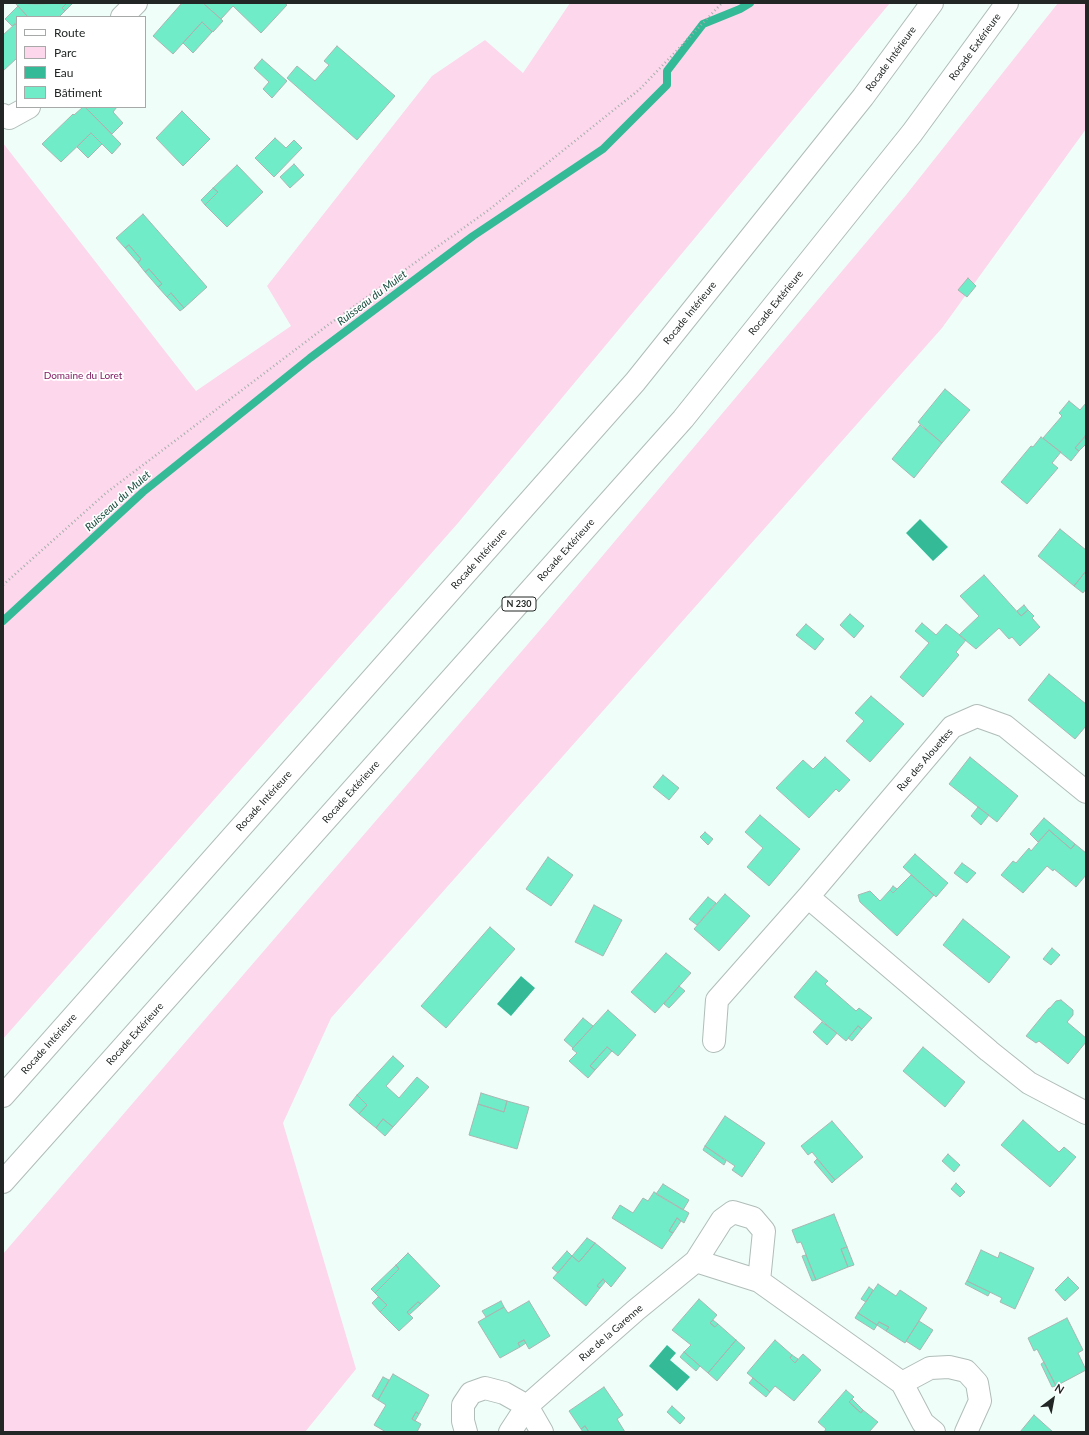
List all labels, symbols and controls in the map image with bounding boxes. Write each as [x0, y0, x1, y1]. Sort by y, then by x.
street label: Rocade Extérieure [947, 11, 1003, 83]
legend [16, 16, 146, 108]
street label: Rocade Intérieure [863, 24, 919, 94]
text: Route [54, 25, 85, 40]
text: Parc [54, 45, 77, 60]
text: Eau [54, 65, 74, 80]
text: Bâtiment [54, 85, 102, 100]
water label: Ruisseau du Mulet [335, 268, 409, 328]
street label: Rocade Extérieure [746, 268, 806, 338]
street label: Rocade Intérieure [661, 279, 719, 347]
park label: Domaine du Loret [44, 370, 122, 382]
water label: Ruisseau du Mulet [82, 468, 154, 534]
street label: Rocade Extérieure [535, 516, 597, 584]
street label: Rocade Intérieure [449, 526, 509, 592]
road number: N 230 [502, 597, 536, 611]
street label: Rue des Alouettes [894, 726, 956, 794]
street label: Rocade Extérieure [320, 758, 382, 826]
street label: Rocade Intérieure [234, 768, 294, 834]
street label: Rocade Extérieure [104, 1000, 166, 1068]
street label: Rocade Intérieure [19, 1011, 79, 1077]
street label: Rue de la Garenne [577, 1302, 645, 1364]
north arrow [1033, 1379, 1073, 1419]
text: N [1053, 1381, 1067, 1396]

